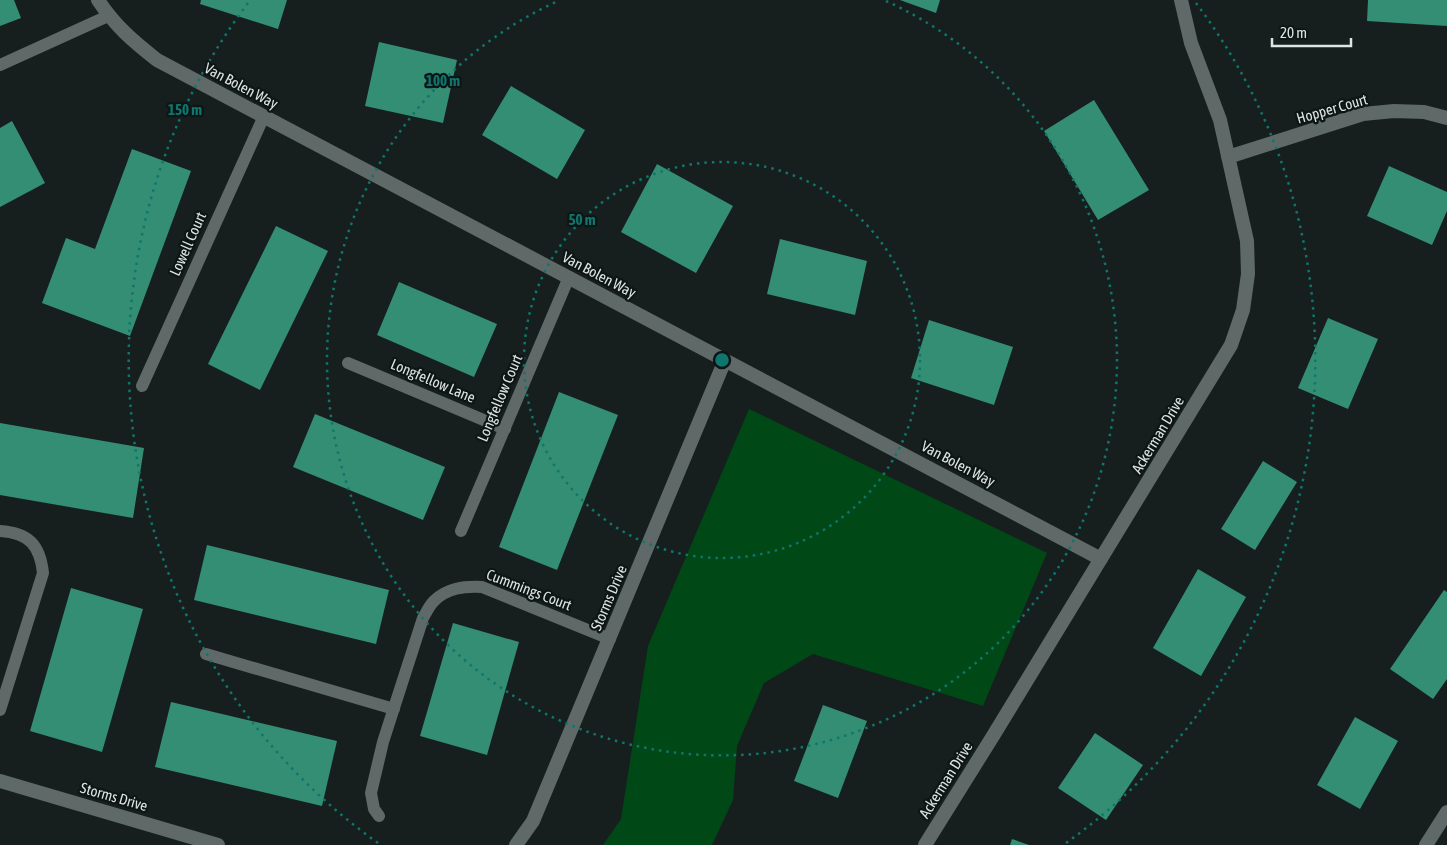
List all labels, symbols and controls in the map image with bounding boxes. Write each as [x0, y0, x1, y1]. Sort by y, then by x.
scale bar [1272, 15, 1351, 47]
text: 20 m [1280, 24, 1307, 41]
street label: Van Bolen Way [202, 59, 281, 112]
text: 100 m [426, 72, 460, 89]
street label: Hopper Court [1294, 90, 1369, 127]
text: 150 m [168, 101, 202, 118]
street label: Lowell Court [166, 209, 209, 278]
text: 50 m [569, 211, 596, 228]
street label: Van Bolen Way [560, 248, 639, 301]
centre of rings [713, 351, 731, 369]
street label: Longfellow Court [474, 352, 526, 444]
street label: Longfellow Lane [388, 355, 478, 406]
street label: Ackerman Drive [1128, 393, 1187, 476]
street label: Van Bolen Way [919, 437, 998, 490]
street label: Storms Drive [587, 562, 630, 633]
street label: Cummings Court [484, 566, 574, 614]
street label: Ackerman Drive [915, 738, 976, 821]
street label: Storms Drive [79, 779, 150, 814]

